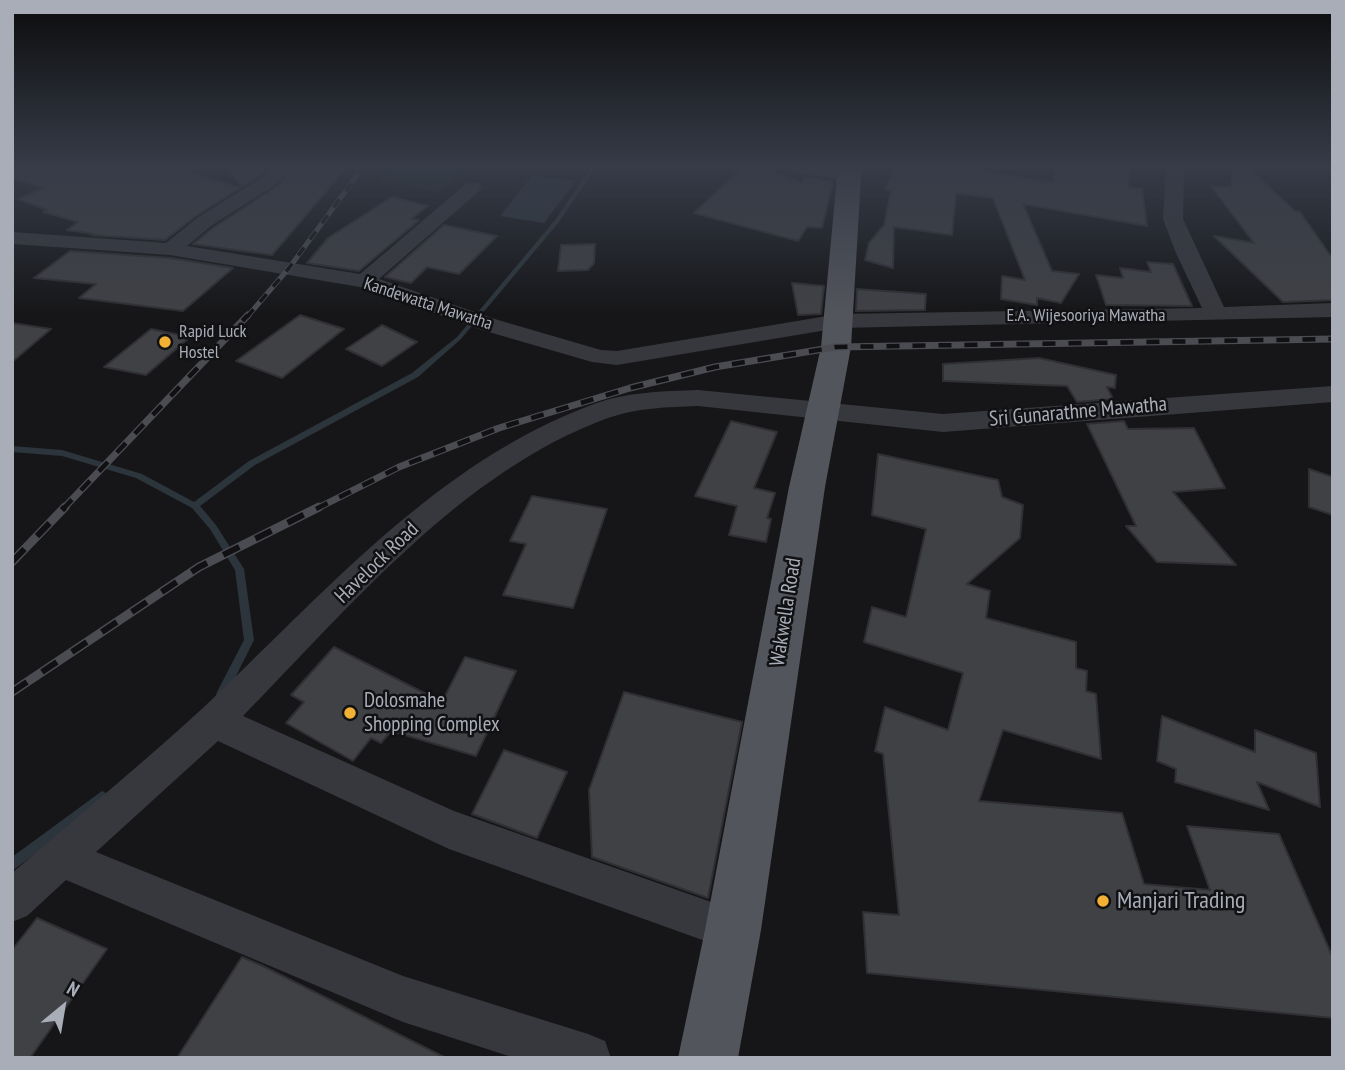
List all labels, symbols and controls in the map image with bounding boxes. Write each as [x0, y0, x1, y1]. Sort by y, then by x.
street label: Kandewatta Mawatha [361, 273, 495, 335]
street label: E.A. Wijesooriya Mawatha [1007, 305, 1165, 327]
place label: Rapid Luck Hostel [179, 321, 247, 364]
marker: Rapid Luck Hostel [157, 334, 173, 350]
street label: Sri Gunarathne Mawatha [988, 392, 1168, 432]
street label: Havelock Road [330, 517, 424, 609]
street label: Wakwella Road [765, 556, 807, 668]
place label: Dolosmahe Shopping Complex [364, 688, 500, 738]
marker: Dolosmahe Shopping Complex [342, 705, 358, 721]
place label: Manjari Trading [1117, 887, 1245, 915]
marker: Manjari Trading [1095, 893, 1111, 909]
north arrow [28, 972, 98, 1042]
text: N [63, 976, 84, 1002]

